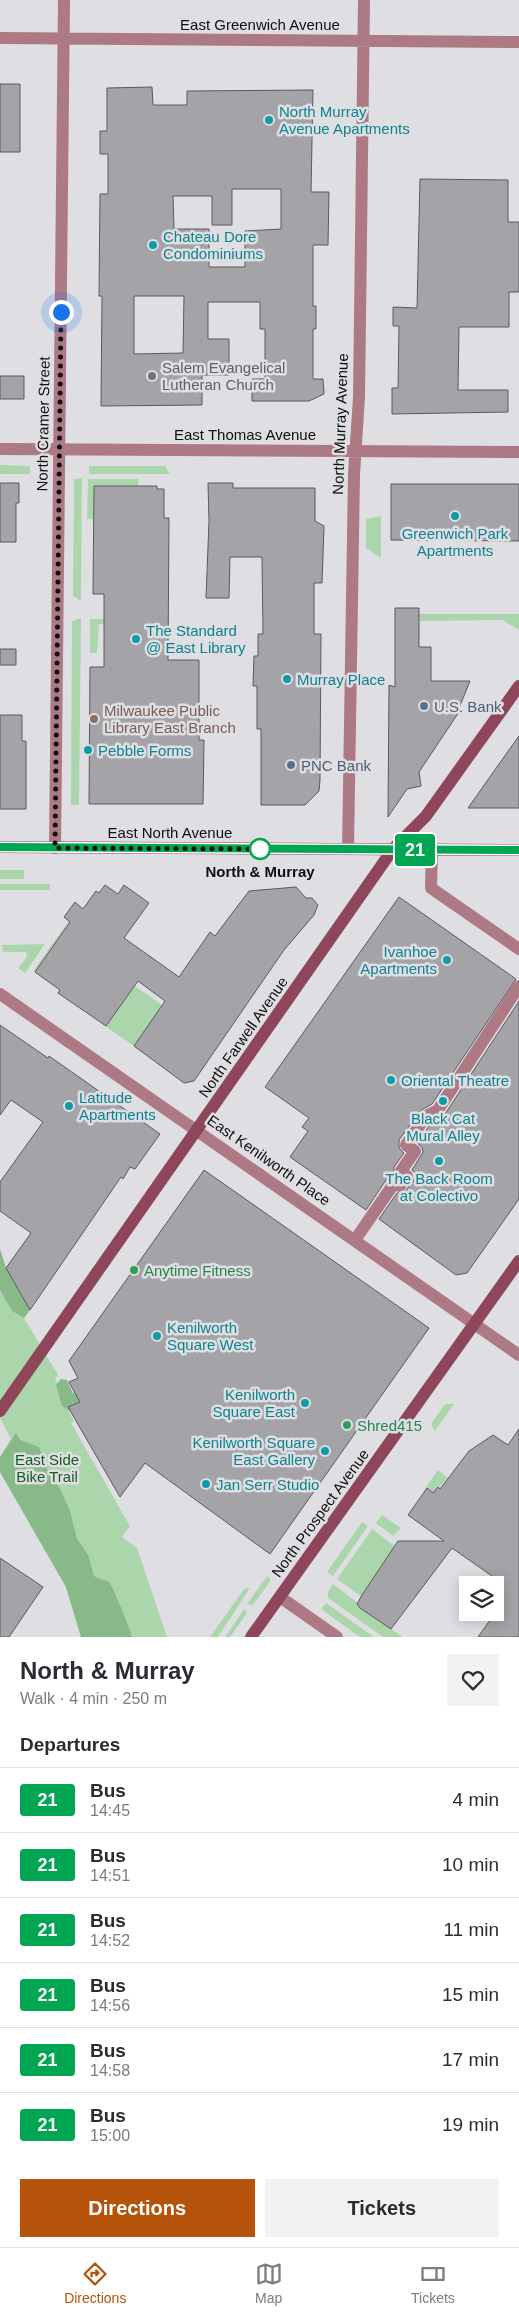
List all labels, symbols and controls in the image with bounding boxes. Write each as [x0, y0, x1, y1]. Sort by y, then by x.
street label: East Greenwich Avenue [180, 16, 340, 33]
place label: North Murray Avenue Apartments [279, 103, 410, 137]
marker: North Murray Avenue Apartments [263, 114, 275, 126]
place label: Chateau Dore Condominiums [163, 228, 263, 262]
marker: Chateau Dore Condominiums [147, 239, 159, 251]
your location [49, 300, 74, 325]
street label: North Murray Avenue [329, 353, 351, 495]
street label: North Cramer Street [33, 356, 53, 492]
place label: Salem Evangelical Lutheran Church [162, 359, 285, 393]
marker: Salem Evangelical Lutheran Church [146, 370, 158, 382]
street label: East Thomas Avenue [174, 426, 316, 443]
marker: Greenwich Park Apartments [449, 510, 461, 522]
place label: Greenwich Park Apartments [402, 525, 509, 559]
place label: The Standard @ East Library [146, 622, 246, 656]
marker: The Standard @ East Library [130, 633, 142, 645]
place label: Murray Place [297, 671, 385, 688]
marker: Murray Place [281, 673, 293, 685]
place label: U.S. Bank [434, 698, 502, 715]
marker: U.S. Bank [418, 700, 430, 712]
place label: Milwaukee Public Library East Branch [104, 702, 236, 736]
marker: Milwaukee Public Library East Branch [88, 713, 100, 725]
place label: Pebble Forms [98, 742, 191, 759]
marker: Pebble Forms [82, 744, 94, 756]
place label: PNC Bank [301, 757, 372, 774]
marker: PNC Bank [285, 759, 297, 771]
street label: East North Avenue [108, 824, 232, 841]
line badge: 21 [392, 834, 438, 866]
marker: North & Murray [249, 838, 271, 860]
text: 21 [405, 840, 425, 860]
place label: North & Murray [205, 863, 315, 880]
place label: Ivanhoe Apartments [360, 943, 437, 977]
marker: Ivanhoe Apartments [441, 954, 453, 966]
street label: North Farwell Avenue [195, 973, 291, 1101]
place label: Oriental Theatre [401, 1072, 509, 1089]
marker: Oriental Theatre [385, 1074, 397, 1086]
place label: Latitude Apartments [79, 1089, 156, 1123]
marker: Black Cat Mural Alley [437, 1095, 449, 1107]
marker: Latitude Apartments [63, 1100, 75, 1112]
place label: Black Cat Mural Alley [406, 1110, 480, 1144]
street label: East Kenilworth Place [204, 1111, 334, 1209]
marker: The Back Room at Colectivo [433, 1155, 445, 1167]
place label: The Back Room at Colectivo [385, 1170, 493, 1204]
place label: Anytime Fitness [144, 1262, 251, 1279]
marker: Anytime Fitness [128, 1264, 140, 1276]
place label: Kenilworth Square West [167, 1319, 254, 1353]
marker: Kenilworth Square West [151, 1330, 163, 1342]
place label: Kenilworth Square East [212, 1386, 296, 1420]
marker: Kenilworth Square East [299, 1397, 311, 1409]
place label: Shred415 [357, 1417, 422, 1434]
marker: Shred415 [341, 1419, 353, 1431]
place label: Kenilworth Square East Gallery [192, 1434, 315, 1468]
marker: Kenilworth Square East Gallery [319, 1445, 331, 1457]
street label: North Prospect Avenue [268, 1446, 372, 1580]
park label: East Side Bike Trail [15, 1451, 79, 1485]
place label: Jan Serr Studio [216, 1476, 319, 1493]
marker: Jan Serr Studio [200, 1478, 212, 1490]
map controls [459, 1576, 504, 1621]
button: layers [459, 1576, 504, 1621]
button: heart [447, 1654, 499, 1706]
text: North & Murray [20, 1657, 195, 1684]
text: Walk · 4 min · 250 m [20, 1690, 167, 1707]
text: Departures [20, 1734, 120, 1755]
text: Bus [90, 1780, 126, 1801]
text: 4 min [453, 1789, 499, 1810]
text: 21 [37, 1790, 58, 1810]
text: 14:45 [90, 1802, 130, 1819]
text: Bus [90, 1845, 126, 1866]
text: 10 min [442, 1854, 499, 1875]
text: 21 [37, 1855, 58, 1875]
text: 14:51 [90, 1867, 130, 1884]
text: Bus [90, 1910, 126, 1931]
text: 11 min [443, 1919, 499, 1940]
text: 21 [37, 1920, 58, 1940]
text: 14:52 [90, 1932, 130, 1949]
text: Bus [90, 1975, 126, 1996]
text: 15 min [442, 1984, 499, 2005]
text: 21 [37, 1985, 58, 2005]
text: 14:56 [90, 1997, 130, 2014]
text: Bus [90, 2040, 126, 2061]
text: 17 min [442, 2049, 499, 2070]
text: 21 [37, 2050, 58, 2070]
text: 14:58 [90, 2062, 130, 2079]
text: Bus [90, 2105, 126, 2126]
text: 19 min [442, 2114, 499, 2135]
text: 21 [37, 2115, 58, 2135]
text: 15:00 [90, 2127, 130, 2144]
button: Directions [20, 2179, 255, 2237]
button: Tickets [265, 2179, 499, 2237]
tab: Directions [64, 2260, 126, 2306]
tab: Map [255, 2260, 283, 2306]
tab: Tickets [411, 2260, 455, 2306]

